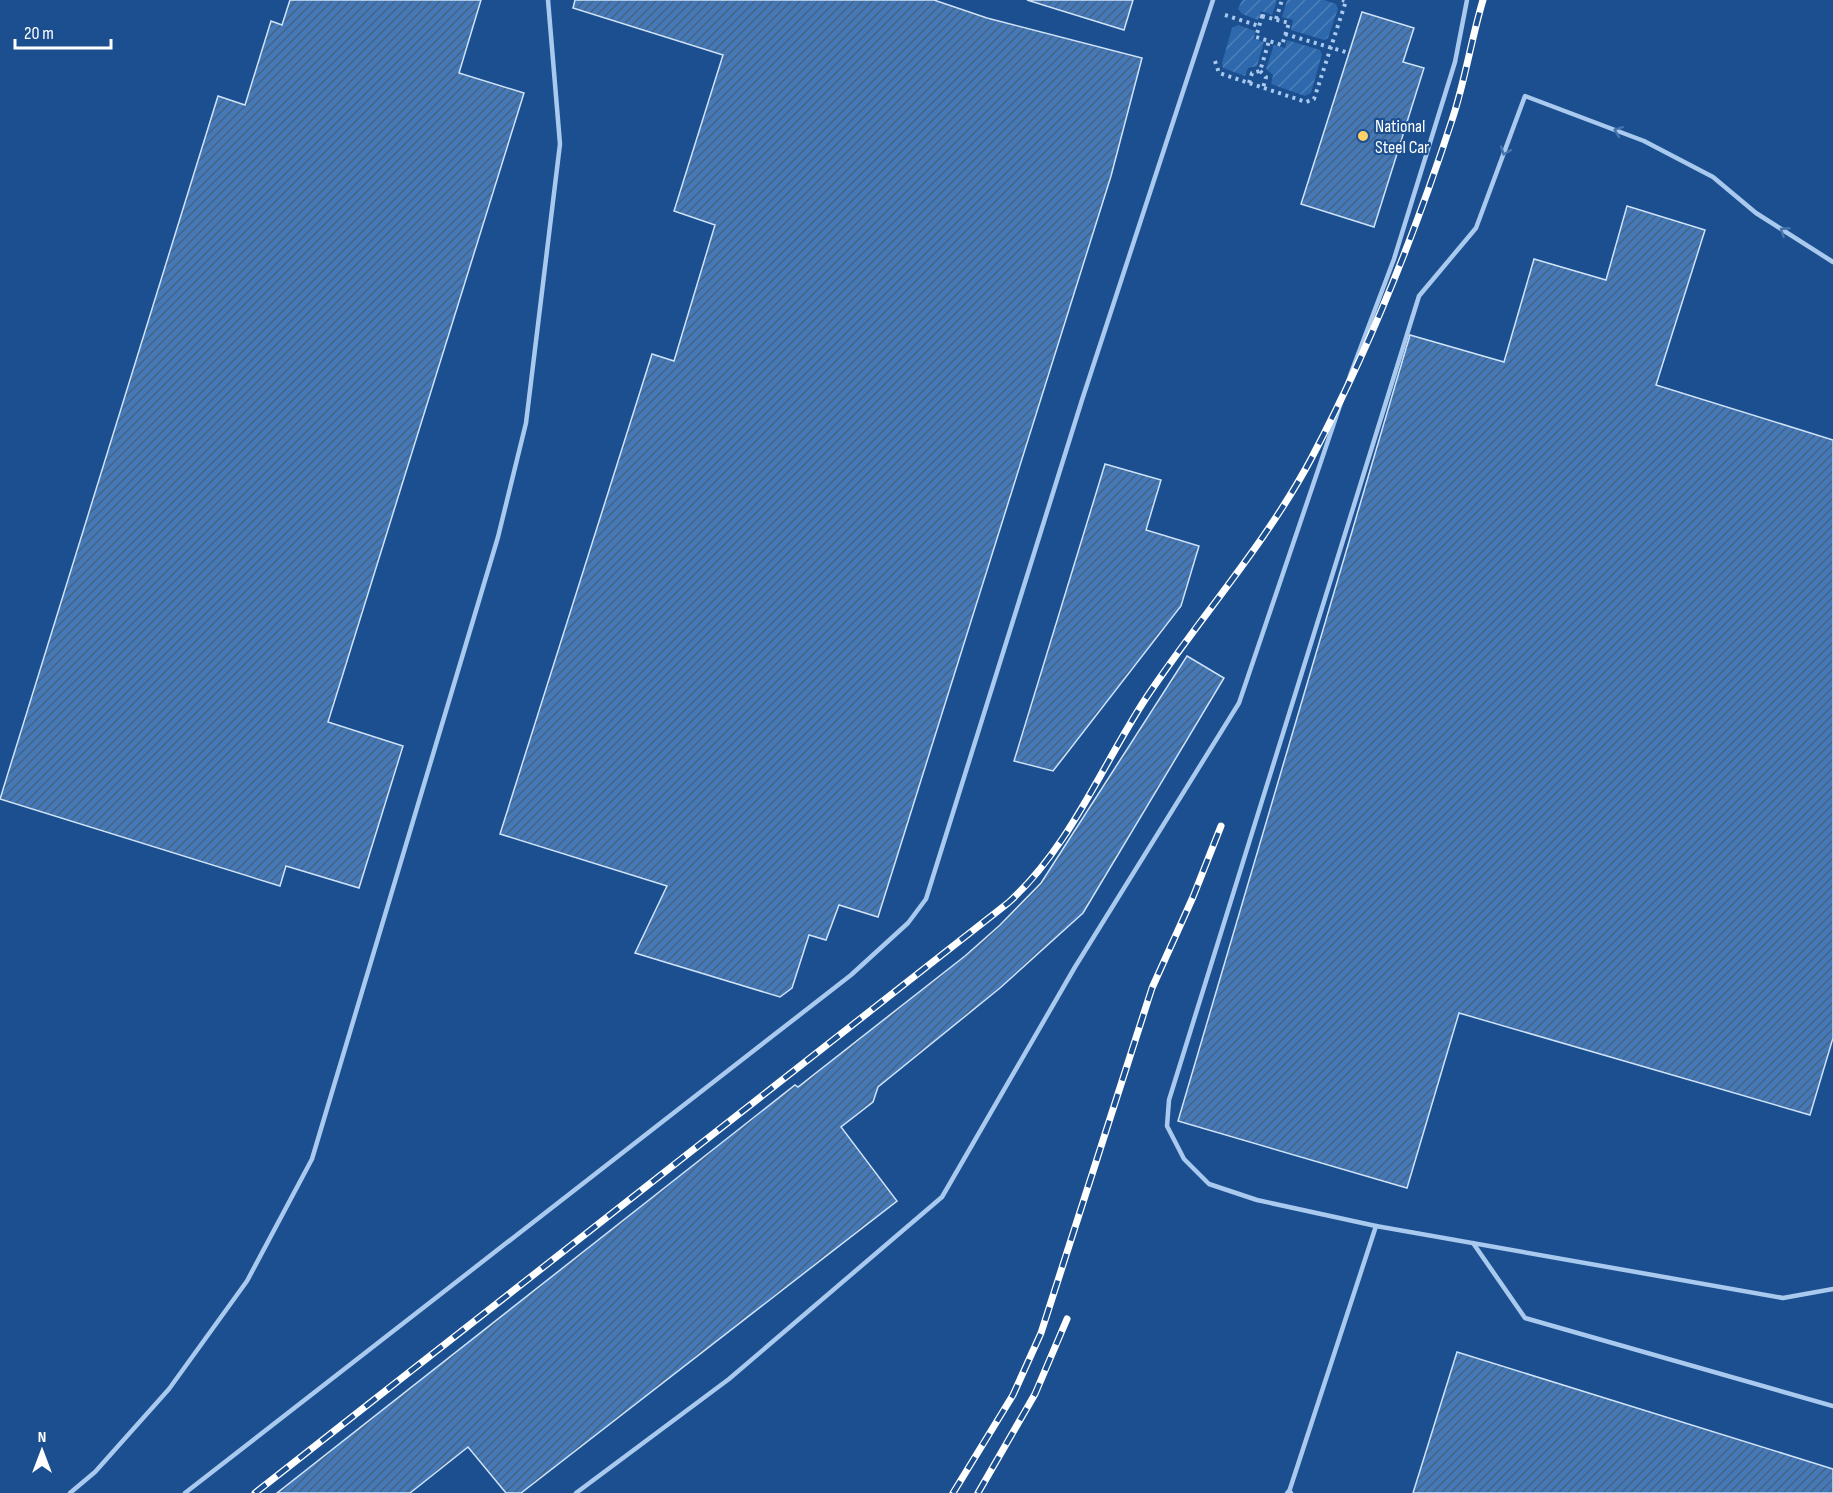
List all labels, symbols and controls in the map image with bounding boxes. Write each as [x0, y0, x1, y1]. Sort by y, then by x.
scale bar [15, 12, 111, 50]
text: 20 m [24, 23, 54, 44]
place label: National Steel Car [1375, 116, 1429, 158]
one-way arrow [1613, 126, 1624, 138]
marker: National Steel Car [1356, 129, 1370, 143]
one-way arrow [1500, 145, 1512, 156]
one-way arrow [1779, 227, 1790, 238]
north arrow [12, 1421, 72, 1481]
text: N [38, 1428, 46, 1447]

